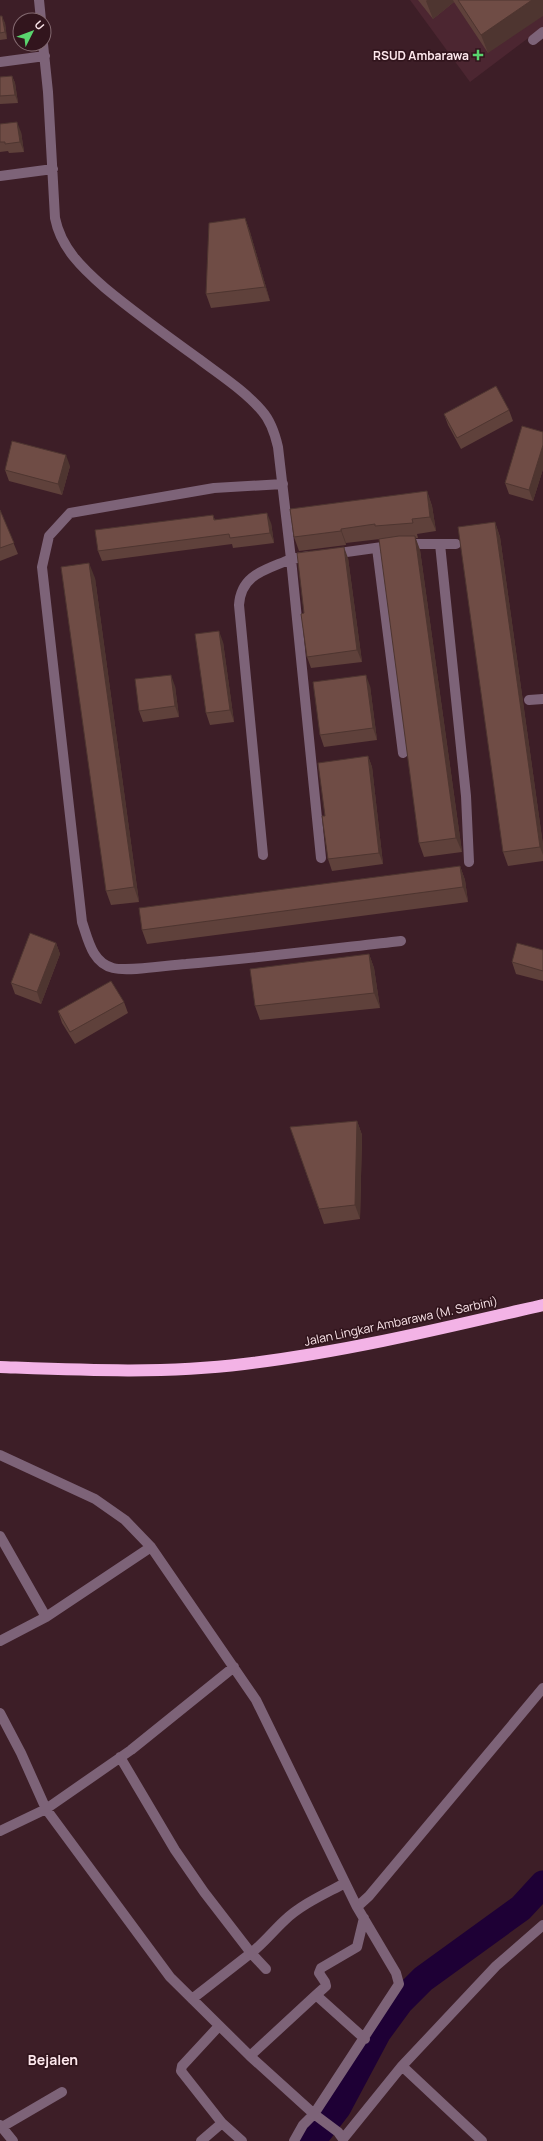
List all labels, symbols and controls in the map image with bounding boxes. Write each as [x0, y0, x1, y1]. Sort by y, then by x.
north arrow [12, 12, 52, 52]
text: U [32, 17, 48, 33]
place label: RSUD Ambarawa [373, 47, 469, 64]
marker: RSUD Ambarawa [472, 49, 484, 61]
street label: Jalan Lingkar Ambarawa (M. Sarbini) [303, 1292, 499, 1350]
district label: Bejalen [28, 2050, 78, 2069]

